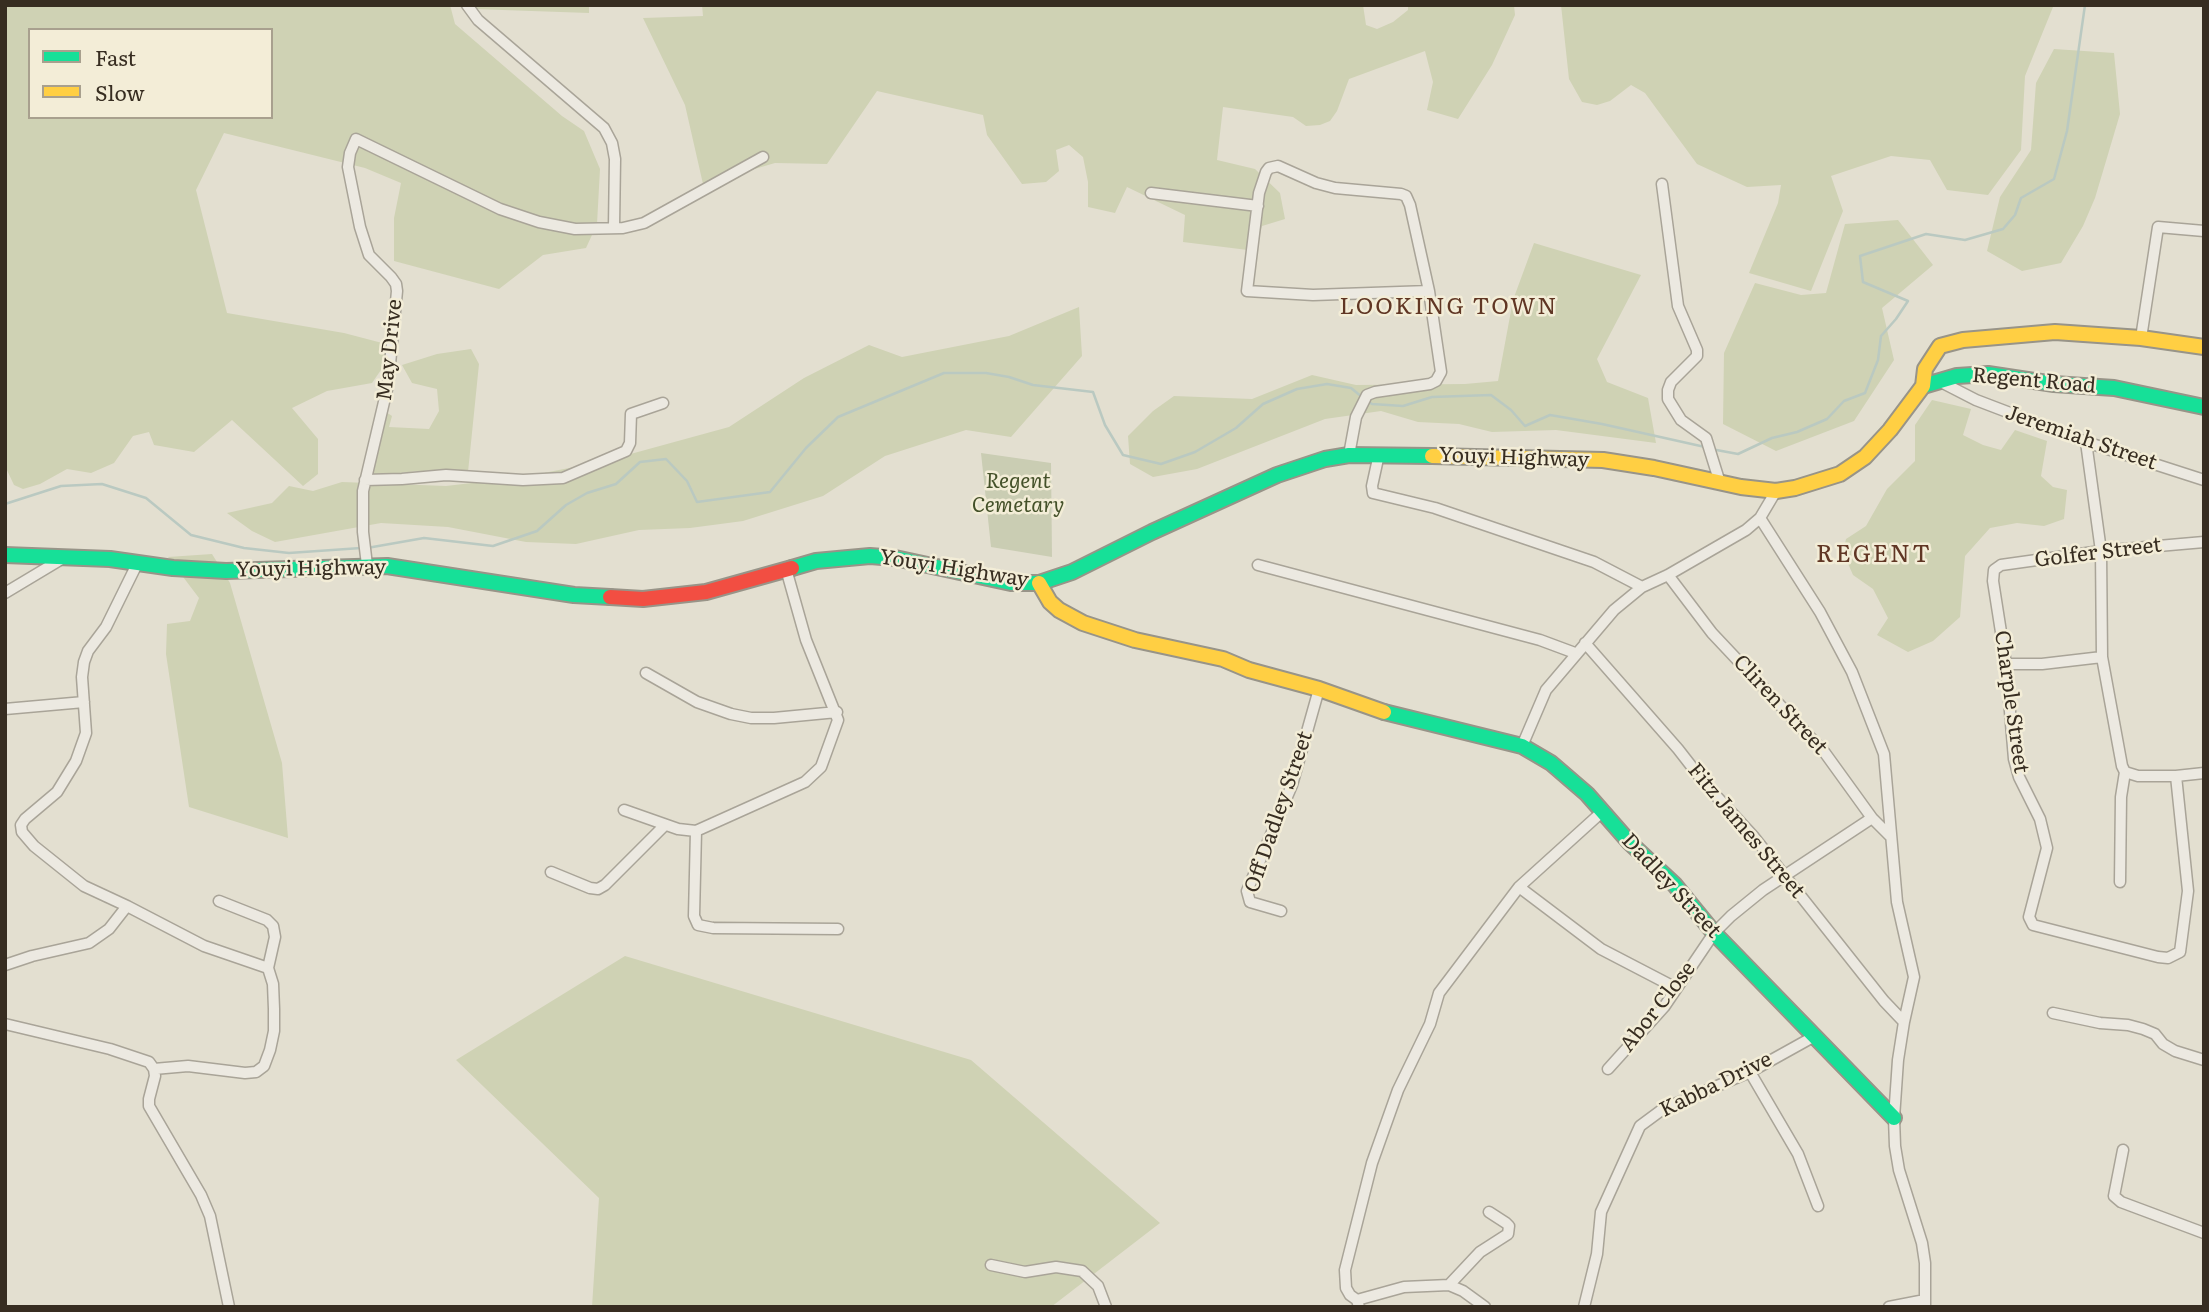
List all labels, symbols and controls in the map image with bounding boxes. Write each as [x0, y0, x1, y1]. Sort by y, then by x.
legend [28, 28, 273, 119]
text: Fast [95, 41, 136, 72]
text: Slow [95, 76, 145, 107]
district label: LOOKING TOWN [1341, 293, 1557, 321]
street label: May Drive [372, 298, 408, 402]
street label: Regent Road [1971, 363, 2097, 399]
street label: Jeremiah Street [2002, 400, 2160, 476]
street label: Youyi Highway [1438, 443, 1590, 473]
park label: Regent Cemetary [972, 469, 1064, 519]
street label: Golfer Street [2033, 533, 2163, 573]
district label: REGENT [1817, 541, 1931, 569]
street label: Youyi Highway [878, 545, 1030, 593]
street label: Youyi Highway [236, 555, 386, 583]
street label: Charple Street [1988, 629, 2034, 775]
street label: Cliren Street [1727, 650, 1833, 760]
street label: Off Dadley Street [1240, 728, 1318, 896]
street label: Fitz James Street [1682, 758, 1810, 904]
street label: Dadley Street [1616, 828, 1726, 944]
street label: Abor Close [1615, 957, 1701, 1057]
street label: Kabba Drive [1656, 1047, 1776, 1123]

